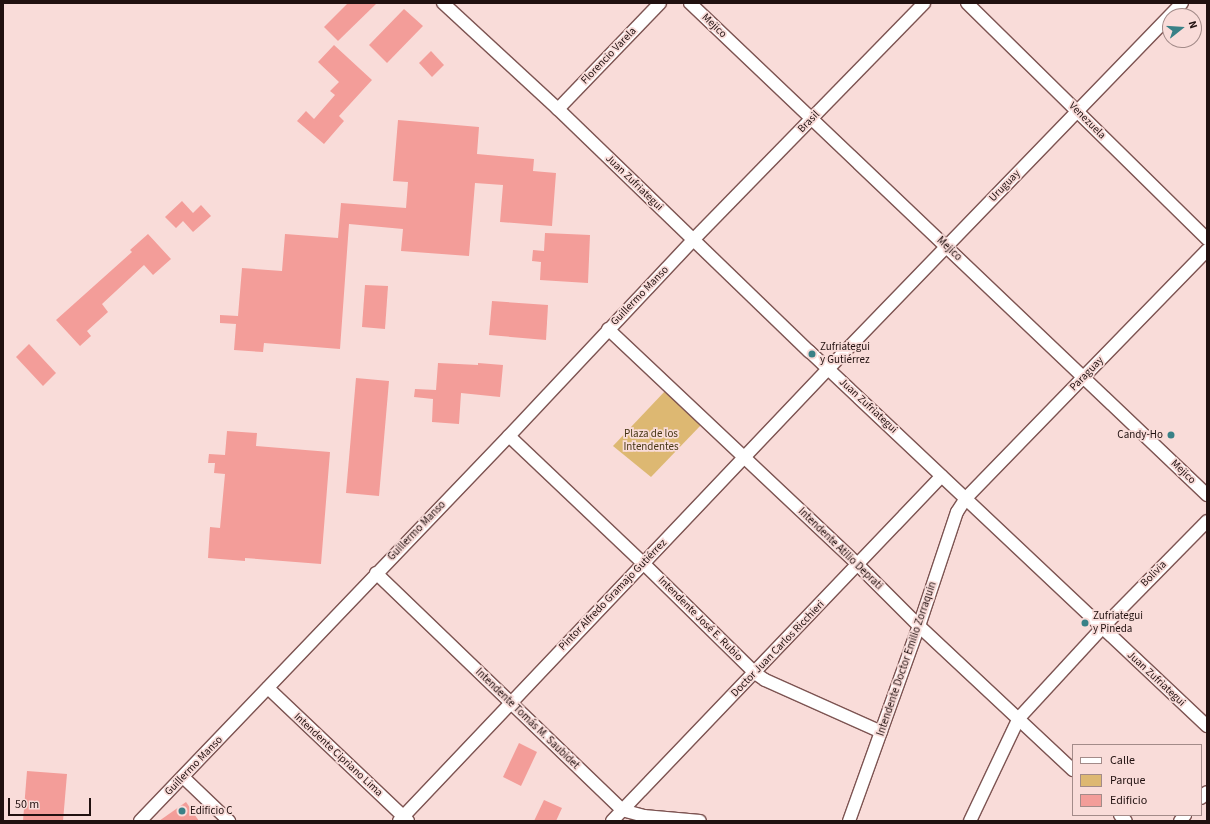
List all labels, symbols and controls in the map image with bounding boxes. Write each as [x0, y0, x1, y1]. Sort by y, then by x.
north arrow [1162, 8, 1202, 48]
street label: Mejico [699, 11, 729, 41]
text: N [1185, 19, 1201, 30]
street label: Florencio Varela [579, 25, 639, 87]
street label: Venezuela [1066, 100, 1108, 142]
street label: Brasil [795, 108, 823, 136]
street label: Juan Zufriategui [602, 152, 666, 214]
street label: Uruguay [987, 167, 1023, 205]
street label: Mejico [934, 234, 964, 264]
street label: Guillermo Manso [608, 263, 672, 329]
place label: Zufriategui y Gutiérrez [820, 341, 870, 367]
marker: Zufriategui y Gutiérrez [807, 349, 817, 359]
street label: Paraguay [1067, 354, 1107, 394]
street label: Juan Zufriategui [836, 376, 900, 436]
park label: Plaza de los Intendentes [623, 428, 679, 454]
place label: Candy-Ho [1117, 428, 1163, 442]
marker: Candy-Ho [1166, 430, 1176, 440]
street label: Mejico [1168, 457, 1198, 487]
street label: Guillermo Manso [385, 498, 449, 564]
street label: Intendente Atilio Deprati [795, 505, 885, 593]
street label: Pintor Alfredo Gramajo Gutiérrez [556, 537, 670, 653]
street label: Bolivia [1138, 558, 1170, 590]
street label: Intendente José E. Rubio [655, 574, 745, 664]
street label: Intendente Doctor Emilio Zorraquin [874, 580, 940, 738]
street label: Doctor Juan Carlos Ricchieri [729, 598, 827, 700]
place label: Zufriategui y Pineda [1093, 610, 1143, 636]
marker: Zufriategui y Pineda [1080, 618, 1090, 628]
street label: Juan Zufriategui [1124, 649, 1188, 709]
street label: Intendente Tomás M. Saubidet [472, 666, 582, 772]
street label: Intendente Cipriano Lima [291, 710, 385, 800]
street label: Guillermo Manso [162, 733, 226, 799]
legend [1072, 744, 1202, 816]
text: Calle [1110, 752, 1135, 769]
text: Parque [1110, 772, 1146, 789]
scale bar [10, 790, 93, 816]
text: Edificio [1110, 792, 1147, 809]
text: 50 m [15, 796, 39, 813]
place label: Edificio C [190, 804, 233, 818]
marker: Edificio C [177, 806, 187, 816]

